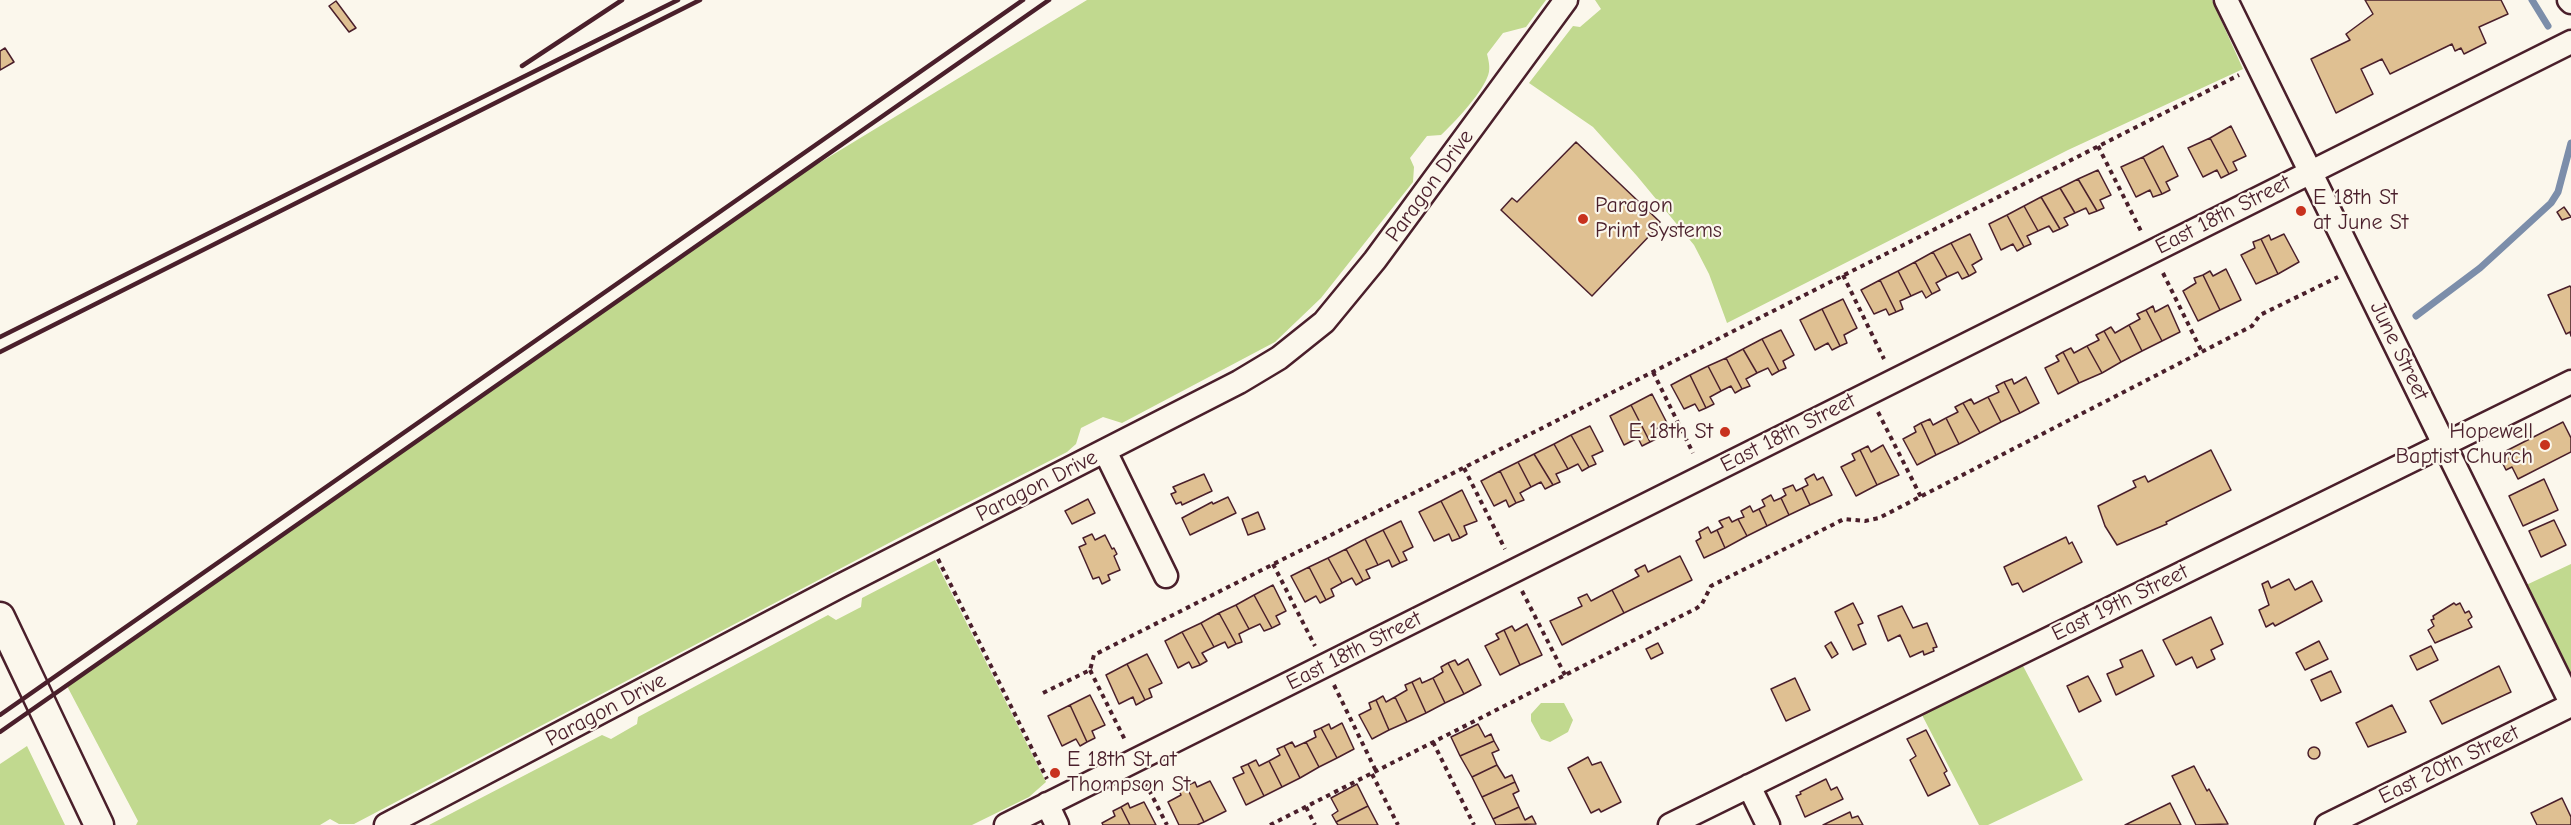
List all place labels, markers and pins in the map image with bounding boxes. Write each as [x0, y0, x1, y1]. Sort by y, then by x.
place label: E 18th St at June St [2313, 185, 2408, 236]
place label: Paragon Print Systems [1595, 193, 1722, 244]
marker: E 18th St at June St [2294, 204, 2308, 218]
marker: Paragon Print Systems [1576, 212, 1590, 226]
place label: E 18th St [1628, 419, 1713, 445]
place label: Hopewell Baptist Church [2395, 419, 2533, 470]
marker: E 18th St [1718, 425, 1732, 439]
marker: Hopewell Baptist Church [2538, 438, 2552, 452]
place label: E 18th St at Thompson St [1067, 747, 1190, 798]
marker: E 18th St at Thompson St [1048, 766, 1062, 780]

